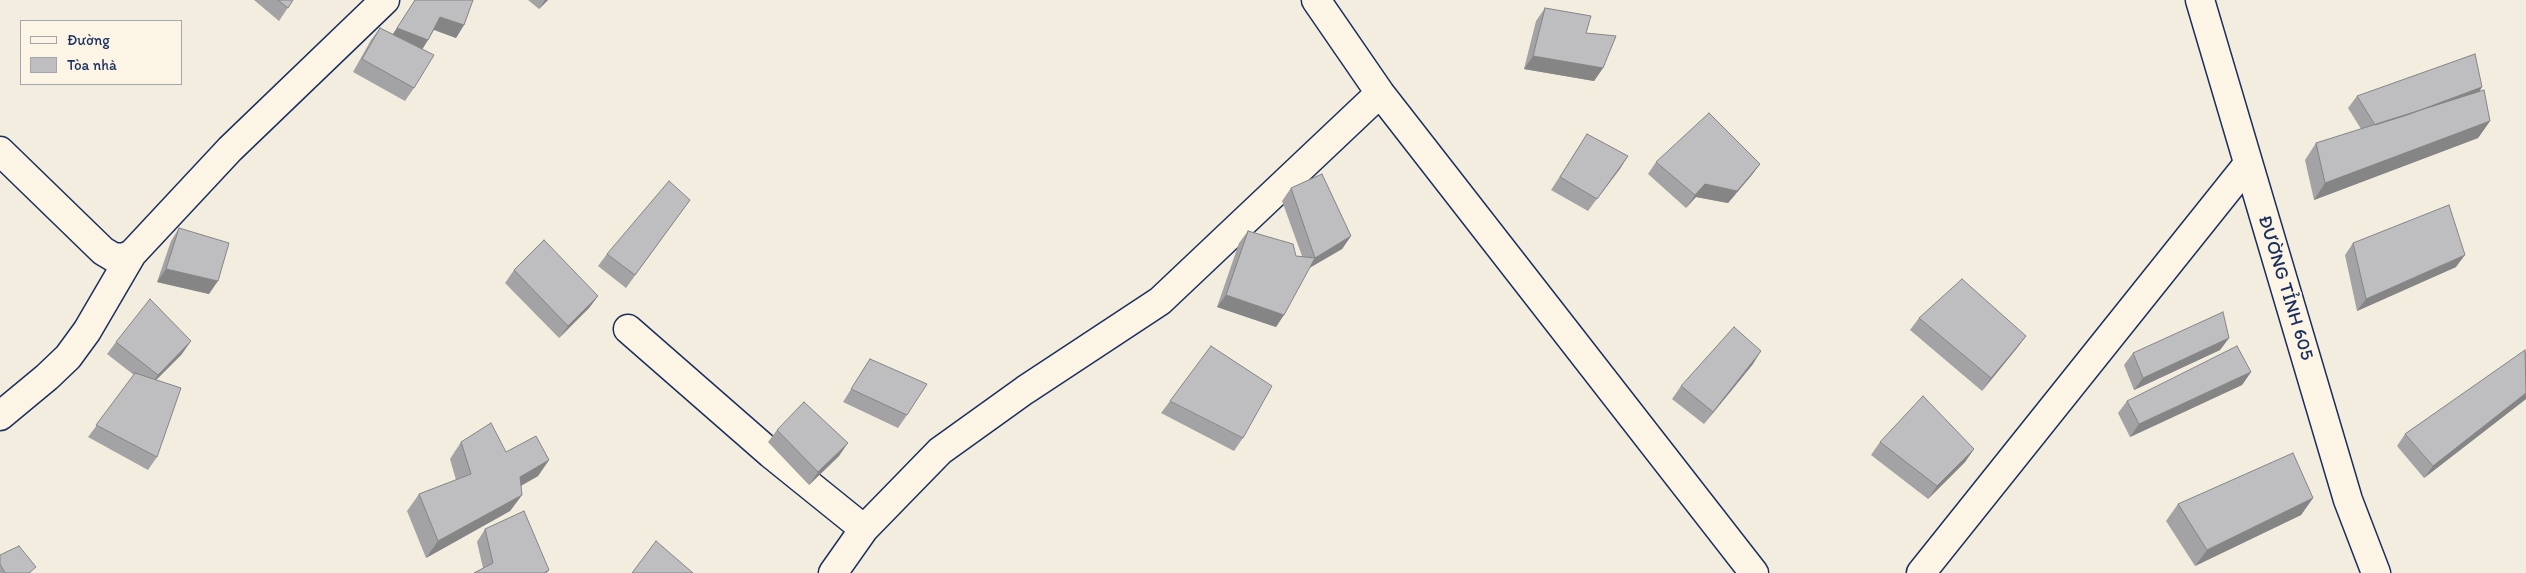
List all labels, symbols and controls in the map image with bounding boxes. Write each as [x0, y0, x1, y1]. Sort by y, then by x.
legend [20, 20, 182, 85]
text: Đường [67, 31, 110, 49]
text: Tòa nhà [67, 56, 117, 74]
street label: ĐƯỜNG TỈNH 605 [2252, 213, 2318, 363]

